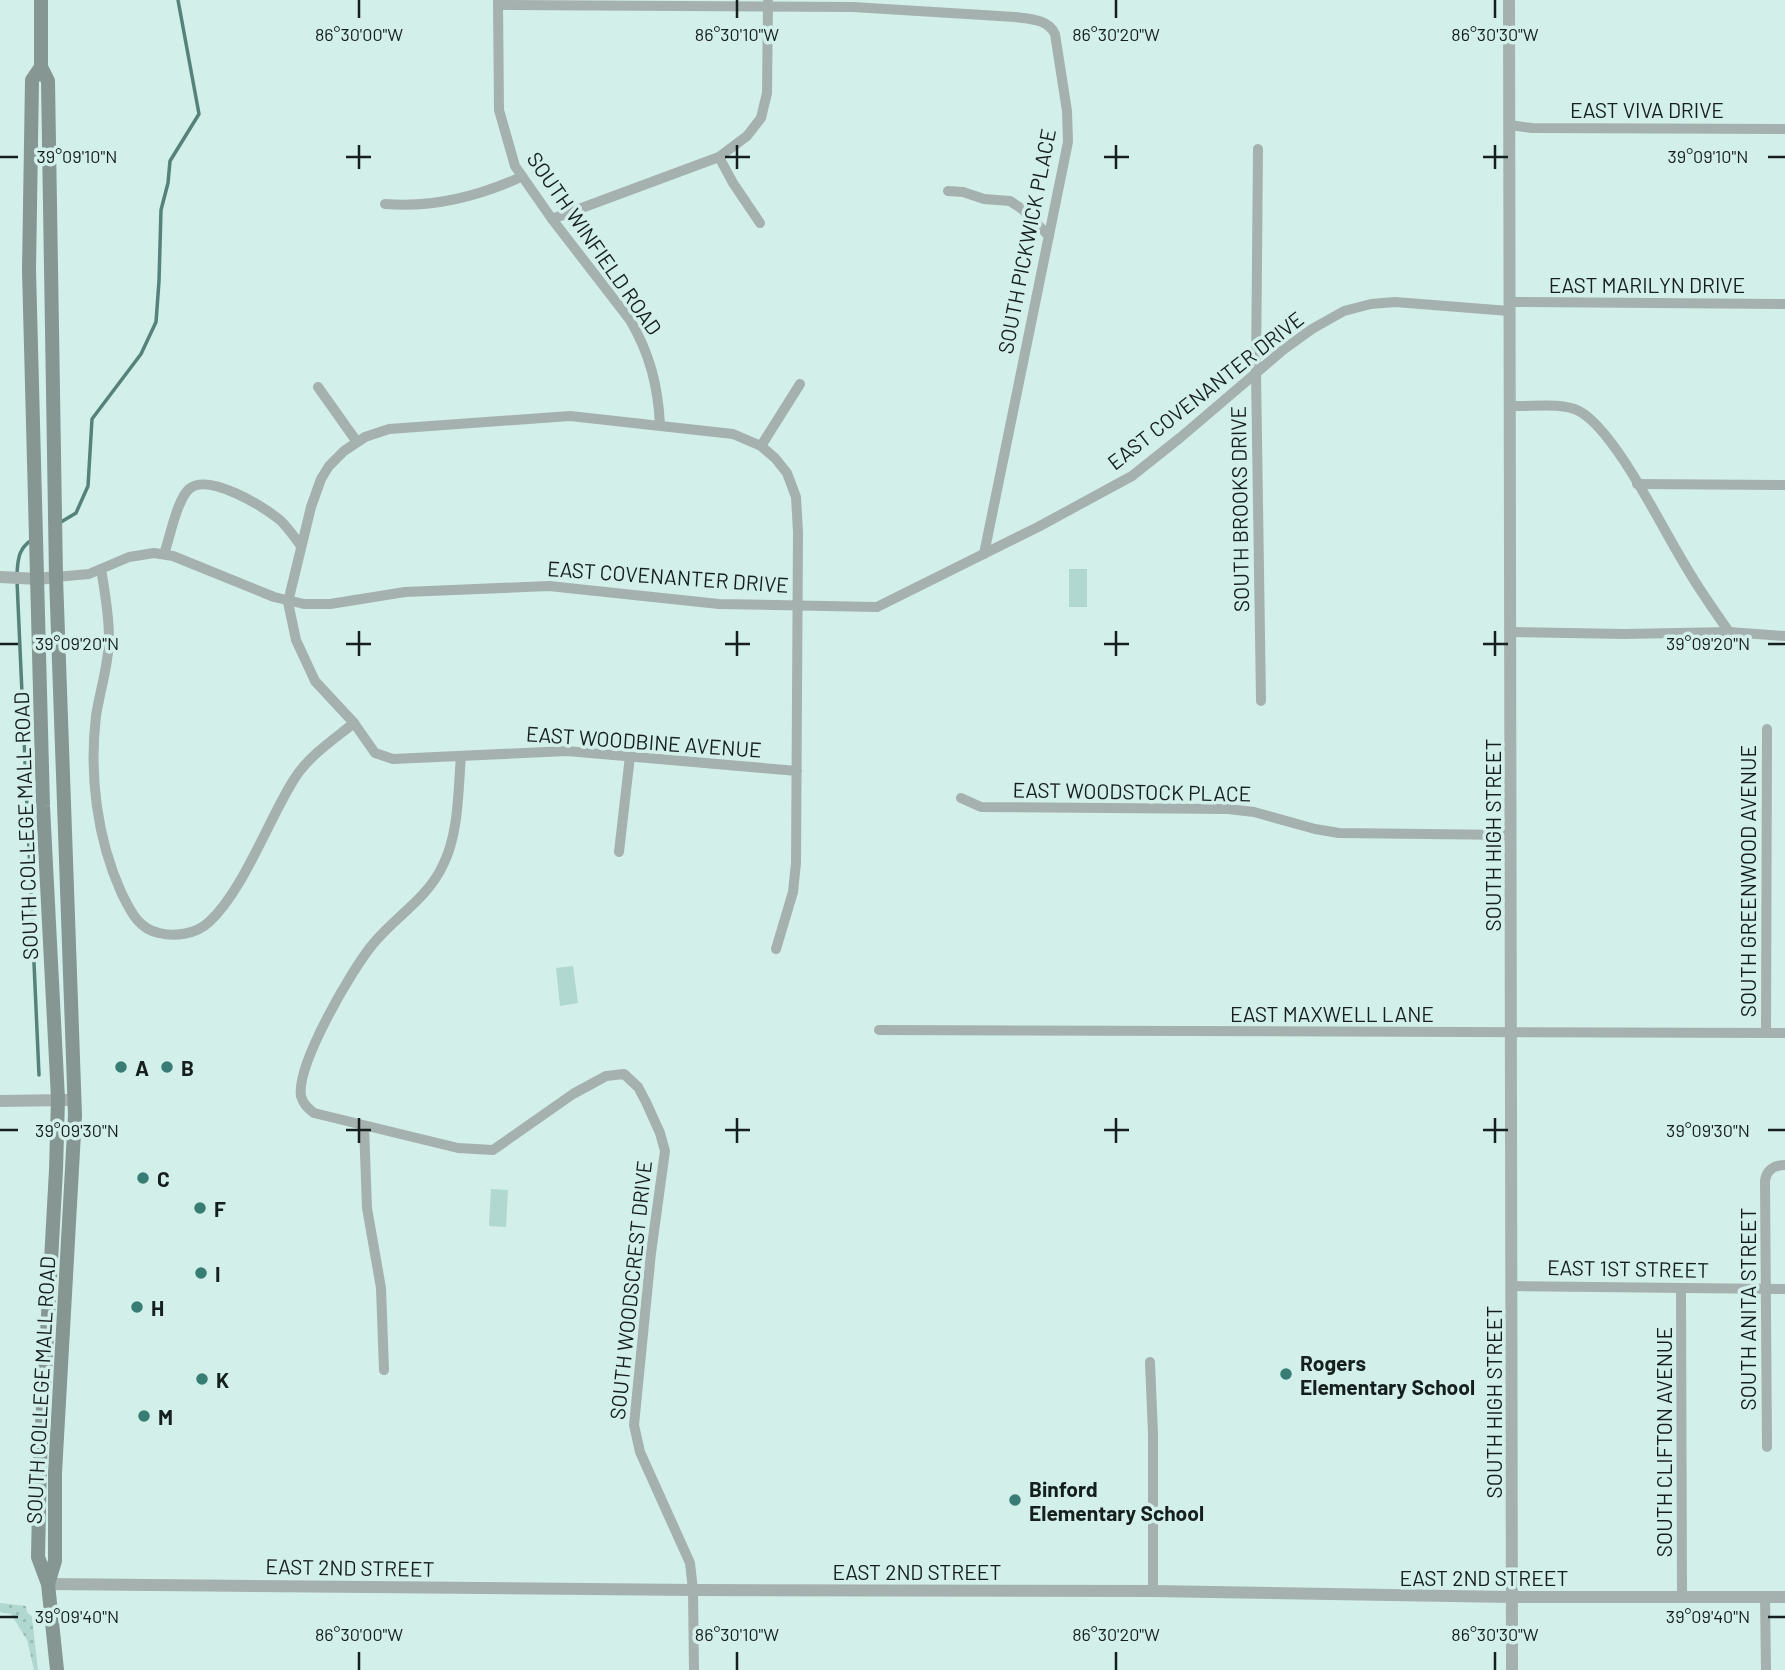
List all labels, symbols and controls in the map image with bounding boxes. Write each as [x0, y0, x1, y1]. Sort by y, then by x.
text: 86°30'00"W [315, 23, 403, 45]
text: 86°30'10"W [695, 23, 779, 45]
text: 86°30'20"W [1072, 23, 1160, 45]
text: 86°30'30"W [1451, 23, 1539, 45]
street label: EAST VIVA DRIVE [1570, 97, 1724, 122]
street label: SOUTH PICKWICK PLACE [992, 126, 1060, 356]
text: 39°09'10"N [37, 145, 117, 167]
text: 39°09'10"N [1668, 145, 1748, 167]
street label: SOUTH WINFIELD ROAD [522, 147, 668, 339]
street label: EAST MARILYN DRIVE [1549, 272, 1745, 297]
street label: EAST COVENANTER DRIVE [1102, 306, 1308, 474]
street label: SOUTH BROOKS DRIVE [1225, 406, 1253, 612]
street label: EAST COVENANTER DRIVE [546, 555, 790, 597]
text: 39°09'20"N [35, 632, 119, 654]
text: 39°09'20"N [1666, 632, 1750, 654]
street label: SOUTH COLLEGE MALL ROAD [8, 691, 42, 961]
street label: EAST WOODBINE AVENUE [525, 720, 763, 762]
street label: SOUTH HIGH STREET [1480, 739, 1505, 931]
street label: SOUTH GREENWOOD AVENUE [1735, 745, 1760, 1017]
street label: EAST WOODSTOCK PLACE [1013, 776, 1251, 806]
street label: EAST MAXWELL LANE [1230, 1001, 1434, 1026]
place label: A [135, 1055, 149, 1080]
place label: B [181, 1055, 194, 1080]
marker: A [113, 1059, 129, 1075]
marker: B [159, 1059, 175, 1075]
text: 39°09'30"N [35, 1119, 119, 1141]
text: 39°09'30"N [1666, 1119, 1750, 1141]
street label: SOUTH WOODSCREST DRIVE [604, 1159, 656, 1421]
place label: C [157, 1166, 170, 1191]
marker: C [135, 1170, 151, 1186]
place label: F [214, 1196, 226, 1221]
marker: F [192, 1200, 208, 1216]
street label: SOUTH ANITA STREET [1735, 1208, 1760, 1410]
street label: EAST 1ST STREET [1547, 1254, 1709, 1282]
street label: SOUTH COLLEGE MALL ROAD [20, 1255, 60, 1525]
place label: I [215, 1261, 221, 1286]
marker: I [193, 1265, 209, 1281]
place label: H [151, 1295, 164, 1320]
marker: H [129, 1299, 145, 1315]
street label: SOUTH HIGH STREET [1481, 1306, 1506, 1498]
street label: SOUTH CLIFTON AVENUE [1651, 1327, 1676, 1557]
place label: Rogers Elementary School [1300, 1350, 1475, 1399]
marker: Rogers Elementary School [1278, 1366, 1294, 1382]
place label: K [216, 1367, 229, 1392]
marker: K [194, 1371, 210, 1387]
place label: M [158, 1404, 173, 1429]
marker: M [136, 1408, 152, 1424]
place label: Binford Elementary School [1029, 1476, 1204, 1525]
marker: Binford Elementary School [1007, 1492, 1023, 1508]
street label: EAST 2ND STREET [265, 1553, 435, 1581]
street label: EAST 2ND STREET [833, 1559, 1002, 1584]
street label: EAST 2ND STREET [1400, 1565, 1569, 1590]
text: 39°09'40"N [35, 1605, 119, 1627]
text: 39°09'40"N [1666, 1605, 1750, 1627]
text: 86°30'00"W [315, 1623, 403, 1645]
text: 86°30'10"W [695, 1623, 779, 1645]
text: 86°30'20"W [1072, 1623, 1160, 1645]
text: 86°30'30"W [1451, 1623, 1539, 1645]

